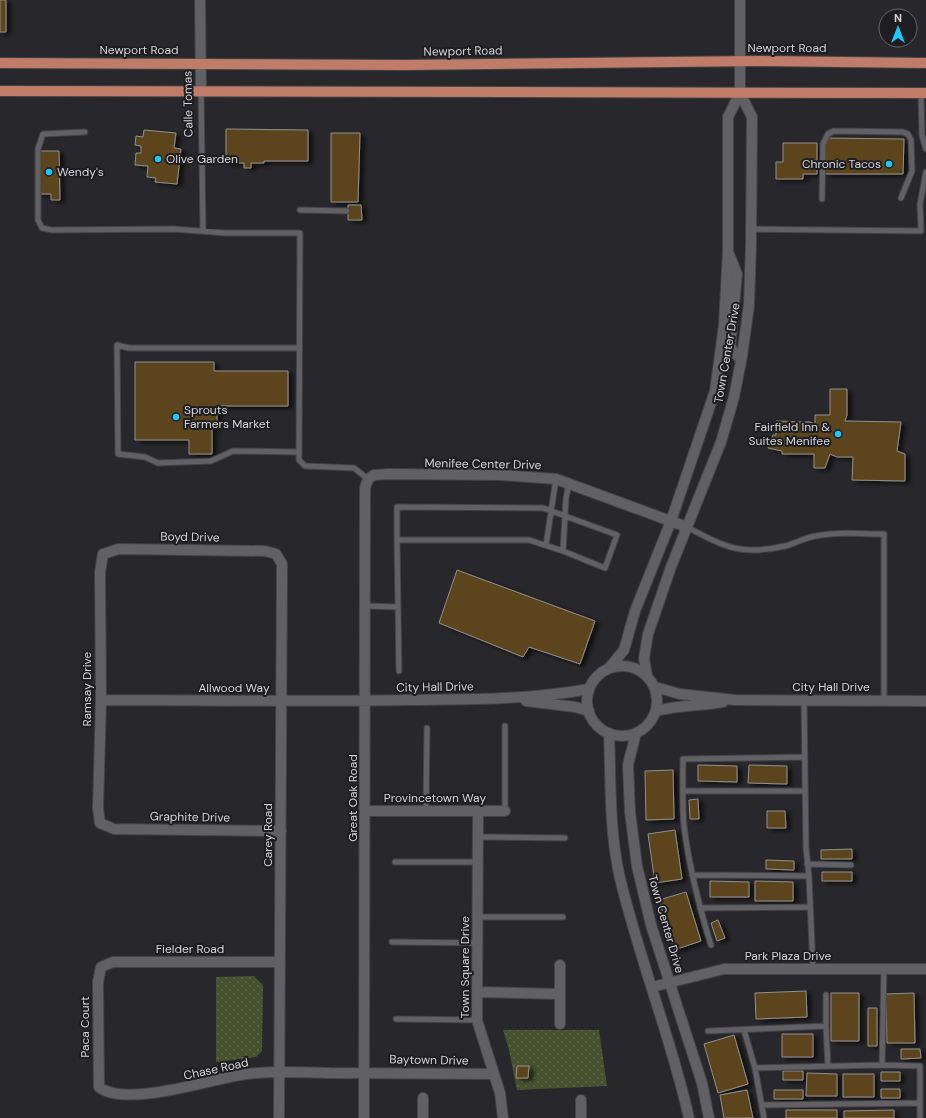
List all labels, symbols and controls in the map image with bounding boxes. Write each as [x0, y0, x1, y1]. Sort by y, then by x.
north arrow [878, 8, 918, 48]
text: N [894, 11, 902, 25]
street label: Newport Road [748, 40, 826, 56]
street label: Newport Road [100, 42, 178, 58]
street label: Newport Road [423, 42, 503, 60]
street label: Calle Tomas [179, 71, 197, 137]
place label: Olive Garden [166, 151, 238, 167]
marker: Olive Garden [153, 154, 163, 164]
place label: Chronic Tacos [802, 156, 881, 172]
marker: Chronic Tacos [884, 159, 894, 169]
place label: Wendy's [57, 164, 104, 180]
marker: Wendy's [44, 167, 54, 177]
street label: Town Center Drive [710, 301, 744, 404]
place label: Sprouts Farmers Market [184, 402, 270, 432]
marker: Sprouts Farmers Market [171, 412, 181, 422]
place label: Fairfield Inn & Suites Menifee [749, 419, 830, 449]
marker: Fairfield Inn & Suites Menifee [833, 429, 843, 439]
street label: Menifee Center Drive [424, 455, 542, 473]
street label: Boyd Drive [160, 528, 220, 546]
street label: Ramsay Drive [79, 651, 95, 726]
street label: City Hall Drive [396, 678, 474, 696]
street label: City Hall Drive [792, 679, 870, 695]
street label: Allwood Way [198, 680, 270, 696]
street label: Great Oak Road [345, 754, 361, 842]
street label: Provincetown Way [384, 790, 486, 806]
street label: Carey Road [260, 803, 276, 867]
street label: Graphite Drive [150, 808, 230, 826]
street label: Town Center Drive [644, 873, 688, 975]
street label: Town Square Drive [457, 916, 473, 1018]
street label: Fielder Road [156, 941, 224, 957]
street label: Park Plaza Drive [745, 948, 832, 964]
street label: Paca Court [77, 996, 93, 1058]
street label: Baytown Drive [389, 1051, 469, 1069]
street label: Chase Road [182, 1054, 250, 1084]

